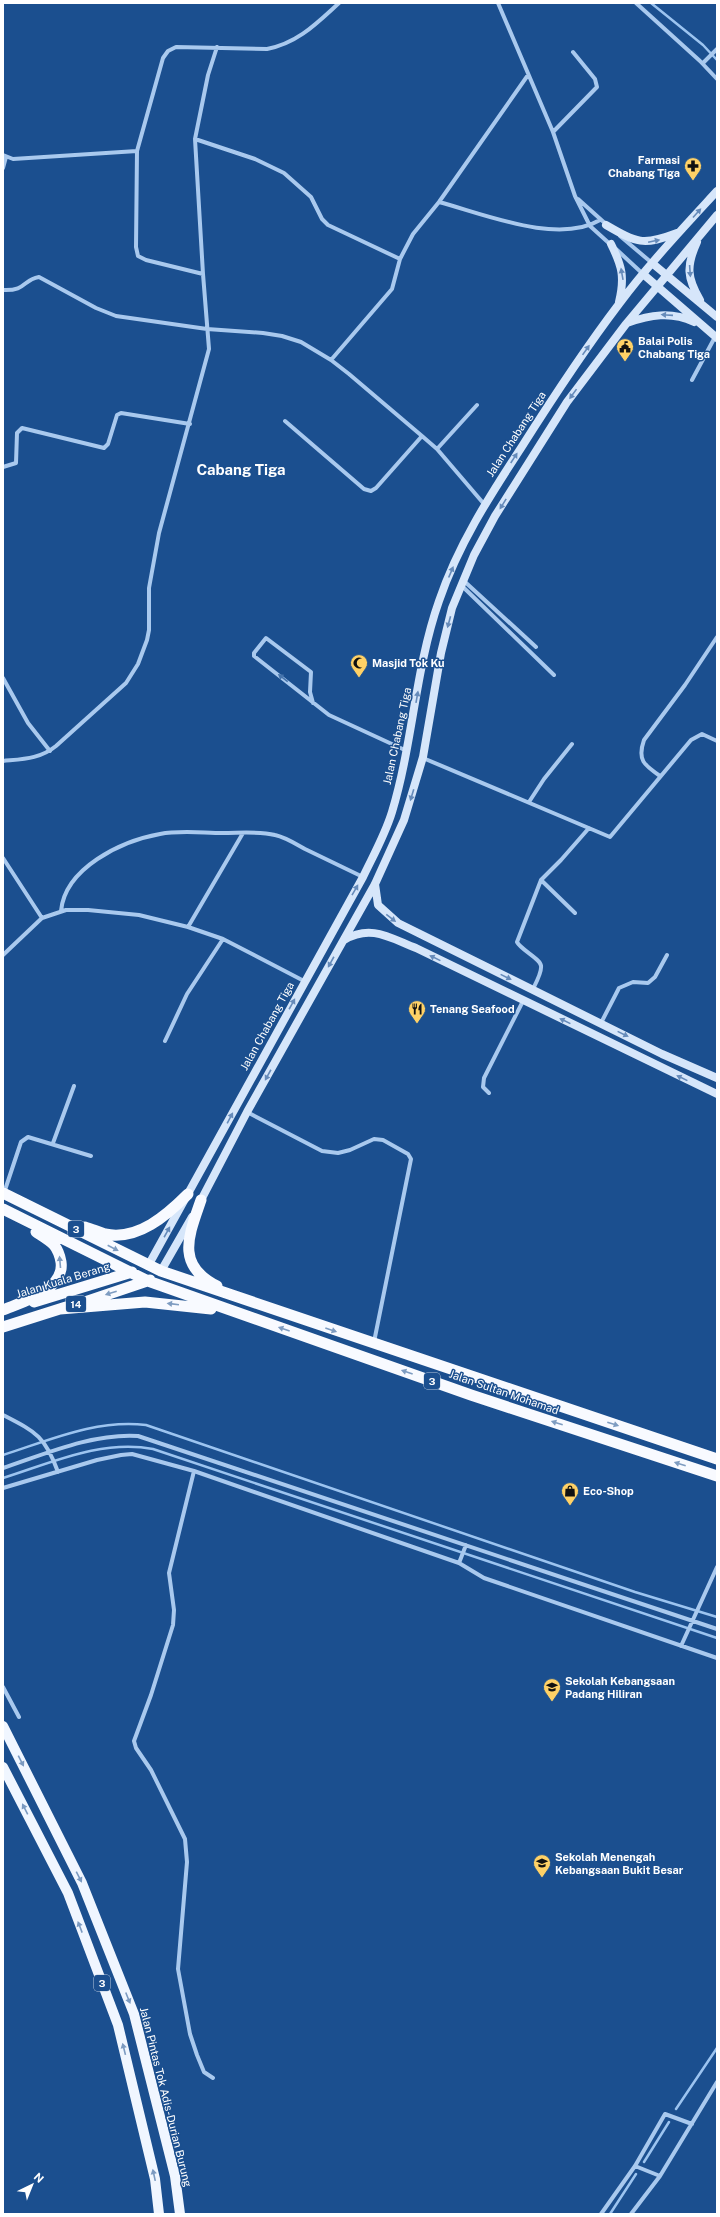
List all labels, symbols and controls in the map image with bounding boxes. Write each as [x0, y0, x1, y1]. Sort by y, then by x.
place label: Farmasi Chabang Tiga [608, 154, 680, 179]
pharmacy icon: Farmasi Chabang Tiga [683, 156, 703, 181]
one-way arrow [692, 208, 701, 219]
one-way arrow [648, 237, 661, 243]
one-way arrow [686, 265, 693, 277]
one-way arrow [619, 267, 625, 280]
one-way arrow [661, 311, 673, 318]
place label: Balai Polis Chabang Tiga [638, 335, 710, 360]
public building icon: Balai Polis Chabang Tiga [615, 337, 635, 362]
one-way arrow [582, 345, 590, 355]
street label: Jalan Chabang Tiga [484, 389, 548, 479]
one-way arrow [569, 389, 577, 400]
one-way arrow [510, 453, 518, 463]
district label: Cabang Tiga [196, 461, 286, 478]
one-way arrow [499, 499, 507, 509]
one-way arrow [448, 566, 454, 577]
one-way arrow [446, 616, 452, 628]
mosque icon: Masjid Tok Ku [349, 653, 369, 678]
place label: Masjid Tok Ku [372, 657, 445, 669]
one-way arrow [277, 674, 288, 683]
street label: Jalan Chabang Tiga [381, 686, 413, 786]
one-way arrow [414, 691, 420, 703]
one-way arrow [409, 789, 415, 801]
one-way arrow [352, 884, 359, 896]
one-way arrow [385, 913, 396, 922]
one-way arrow [429, 955, 441, 961]
one-way arrow [328, 956, 335, 968]
one-way arrow [501, 974, 512, 980]
street label: Jalan Chabang Tiga [238, 980, 296, 1072]
one-way arrow [288, 998, 295, 1009]
restaurant icon: Tenang Seafood [407, 999, 427, 1024]
place label: Tenang Seafood [430, 1003, 515, 1015]
one-way arrow [559, 1018, 570, 1024]
one-way arrow [617, 1031, 629, 1037]
one-way arrow [264, 1069, 271, 1081]
one-way arrow [676, 1075, 687, 1081]
one-way arrow [226, 1112, 233, 1124]
road number: 3 [68, 1221, 84, 1237]
one-way arrow [163, 1226, 170, 1238]
one-way arrow [107, 1245, 119, 1251]
one-way arrow [56, 1256, 63, 1268]
street label: Jalan Kuala Berang [15, 1260, 111, 1300]
one-way arrow [104, 1290, 116, 1296]
road number: 14 [66, 1296, 86, 1312]
one-way arrow [167, 1301, 179, 1307]
one-way arrow [278, 1326, 290, 1332]
one-way arrow [325, 1327, 337, 1333]
street label: Jalan Sultan Mohamad [448, 1368, 560, 1416]
one-way arrow [401, 1369, 413, 1375]
road number: 3 [424, 1373, 440, 1389]
one-way arrow [550, 1420, 562, 1426]
one-way arrow [607, 1422, 619, 1428]
one-way arrow [674, 1461, 686, 1467]
shop icon: Eco-Shop [560, 1481, 580, 1506]
place label: Eco-Shop [583, 1485, 634, 1497]
place label: Sekolah Kebangsaan Padang Hiliran [565, 1675, 675, 1700]
school or university icon: Sekolah Kebangsaan Padang Hiliran [542, 1677, 562, 1702]
one-way arrow [17, 1755, 24, 1767]
one-way arrow [21, 1803, 28, 1815]
place label: Sekolah Menengah Kebangsaan Bukit Besar [555, 1851, 684, 1876]
school or university icon: Sekolah Menengah Kebangsaan Bukit Besar [532, 1853, 552, 1878]
one-way arrow [76, 1871, 82, 1883]
one-way arrow [77, 1920, 83, 1932]
road number: 3 [94, 1975, 110, 1991]
one-way arrow [125, 1992, 131, 2004]
street label: Jalan Pintas Tok Adis-Durian Burung [138, 2006, 194, 2188]
one-way arrow [120, 2043, 126, 2055]
north arrow [12, 2165, 52, 2205]
one-way arrow [151, 2169, 157, 2181]
text: N [32, 2170, 46, 2185]

